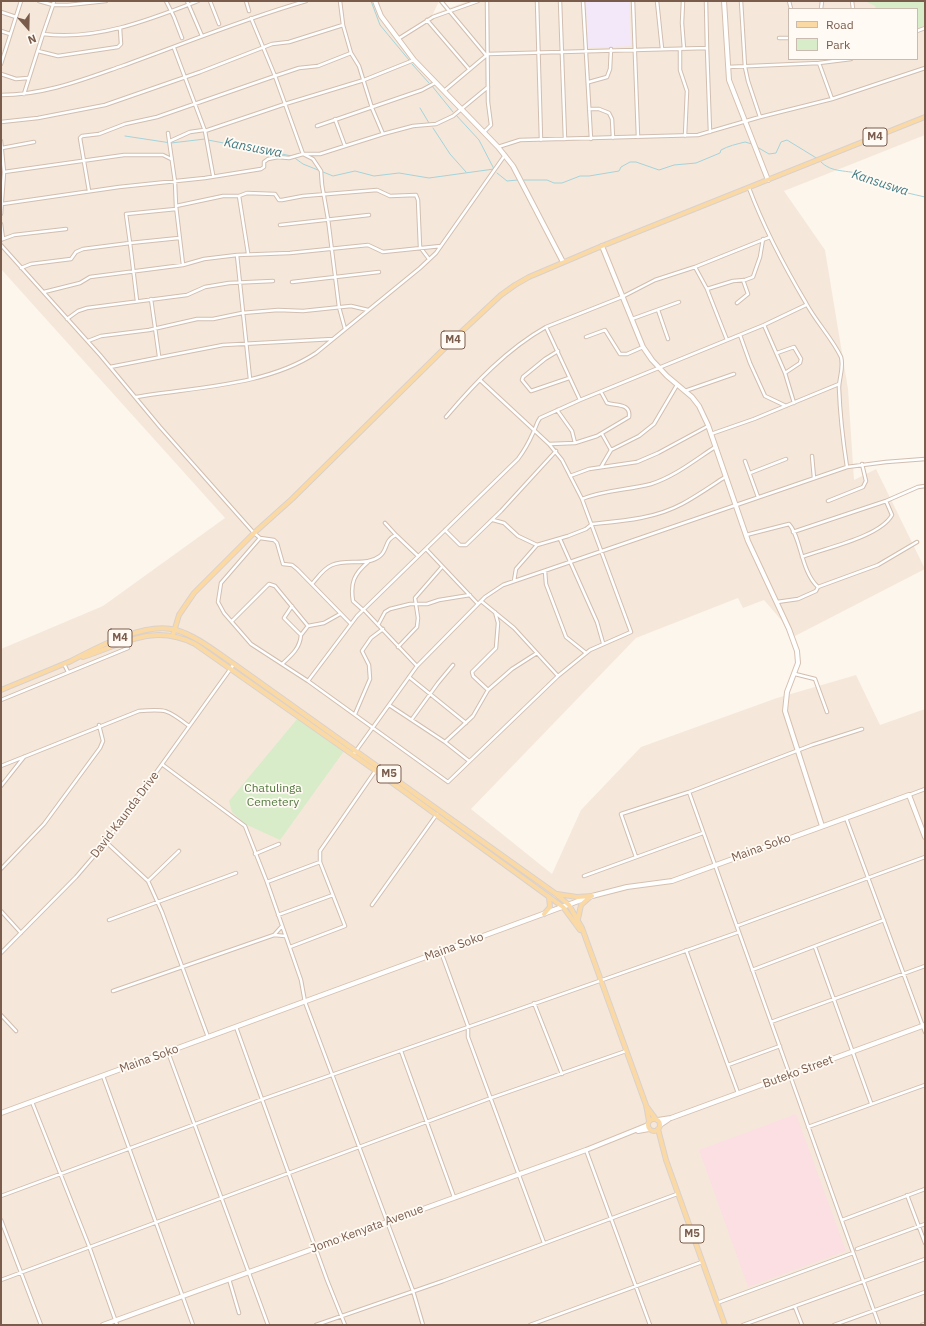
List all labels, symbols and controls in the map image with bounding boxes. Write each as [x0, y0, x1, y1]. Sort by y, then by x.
north arrow [8, 8, 48, 48]
legend [788, 8, 918, 60]
text: Road [826, 17, 854, 32]
text: N [26, 31, 38, 47]
text: Park [826, 37, 850, 52]
road number: M4 [863, 128, 887, 146]
water label: Kansuswa [223, 135, 283, 161]
water label: Kansuswa [850, 167, 910, 199]
road number: M4 [441, 331, 465, 349]
road number: M4 [108, 629, 132, 647]
road number: M5 [377, 765, 401, 783]
street label: David Kaunda Drive [88, 769, 162, 861]
park label: Chatulinga Cemetery [244, 782, 302, 810]
street label: Maina Soko [730, 831, 792, 865]
street label: Maina Soko [423, 930, 485, 964]
street label: Maina Soko [118, 1042, 180, 1076]
street label: Buteko Street [761, 1053, 835, 1091]
street label: Jomo Kenyata Avenue [309, 1202, 425, 1256]
road number: M5 [680, 1225, 704, 1243]

